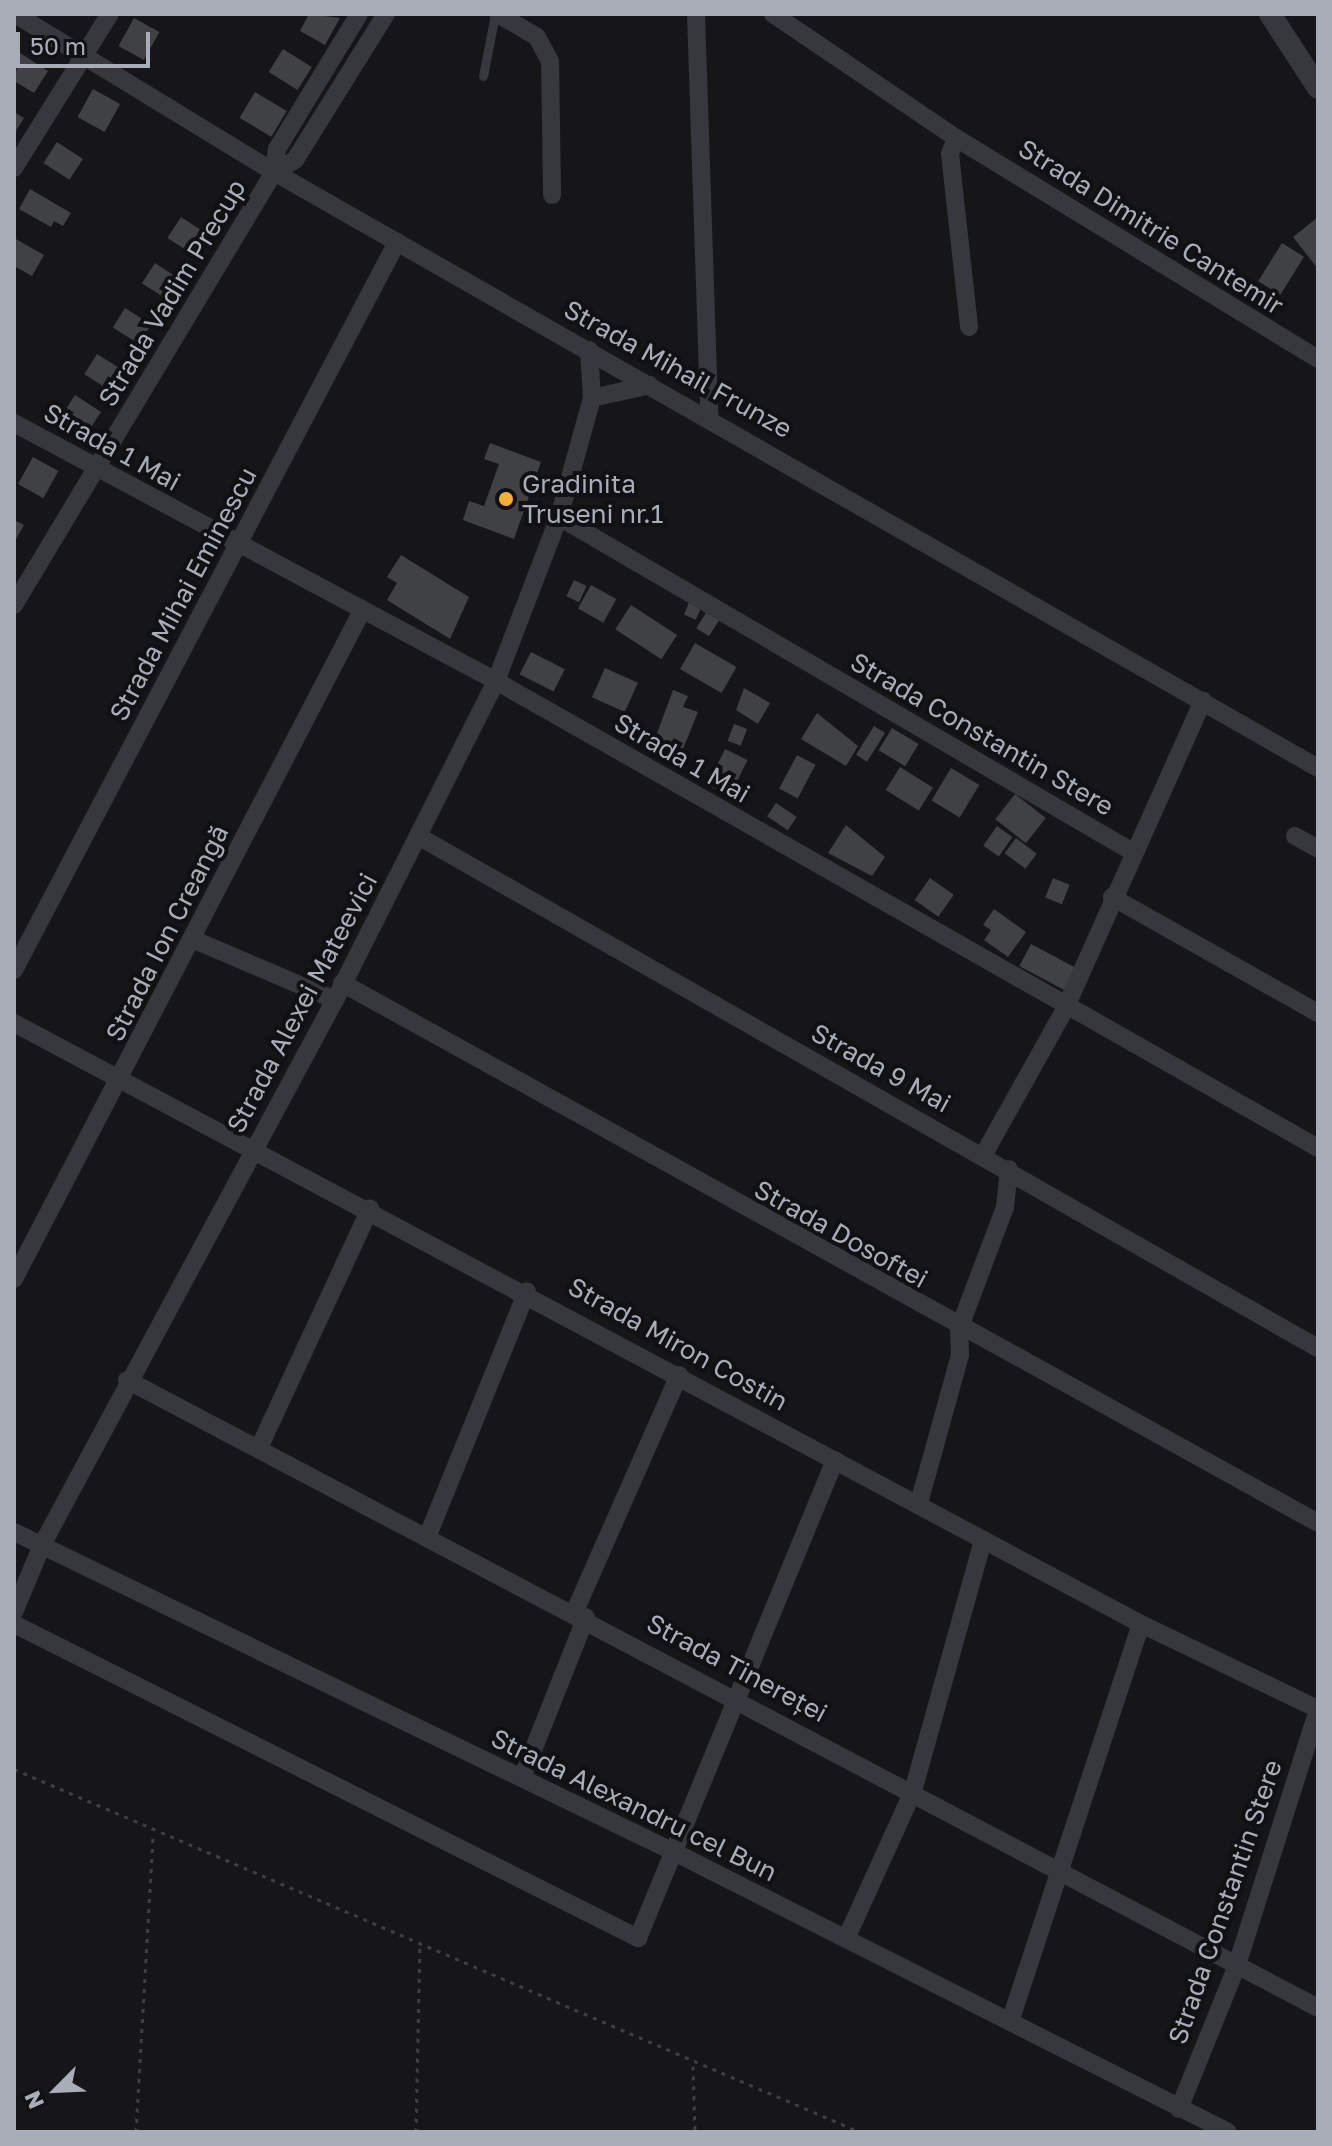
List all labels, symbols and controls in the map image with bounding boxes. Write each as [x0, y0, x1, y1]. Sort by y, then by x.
scale bar [20, 16, 154, 66]
text: 50 m [30, 31, 86, 60]
street label: Strada Dimitrie Cantemir [1013, 133, 1289, 321]
street label: Strada Vadim Precup [92, 174, 252, 412]
street label: Strada Mihail Frunze [559, 293, 797, 445]
street label: Strada 1 Mai [38, 397, 186, 497]
street label: Strada Mihai Eminescu [103, 462, 263, 726]
place label: Gradinita Truseni nr.1 [522, 468, 663, 530]
marker: Gradinita Truseni nr.1 [497, 490, 515, 508]
street label: Strada Constantin Stere [845, 646, 1119, 822]
street label: Strada 1 Mai [609, 707, 755, 809]
street label: Strada Ion Creangă [99, 820, 235, 1046]
street label: Strada Alexei Mateevici [220, 868, 384, 1138]
street label: Strada 9 Mai [806, 1017, 956, 1119]
street label: Strada Dosoftei [749, 1173, 933, 1295]
street label: Strada Miron Costin [563, 1271, 793, 1417]
street label: Strada Tinereței [641, 1607, 833, 1729]
street label: Strada Alexandru cel Bun [486, 1722, 782, 1888]
street label: Strada Constantin Stere [1162, 1756, 1288, 2048]
north arrow [16, 2050, 96, 2130]
text: N [18, 2087, 49, 2113]

